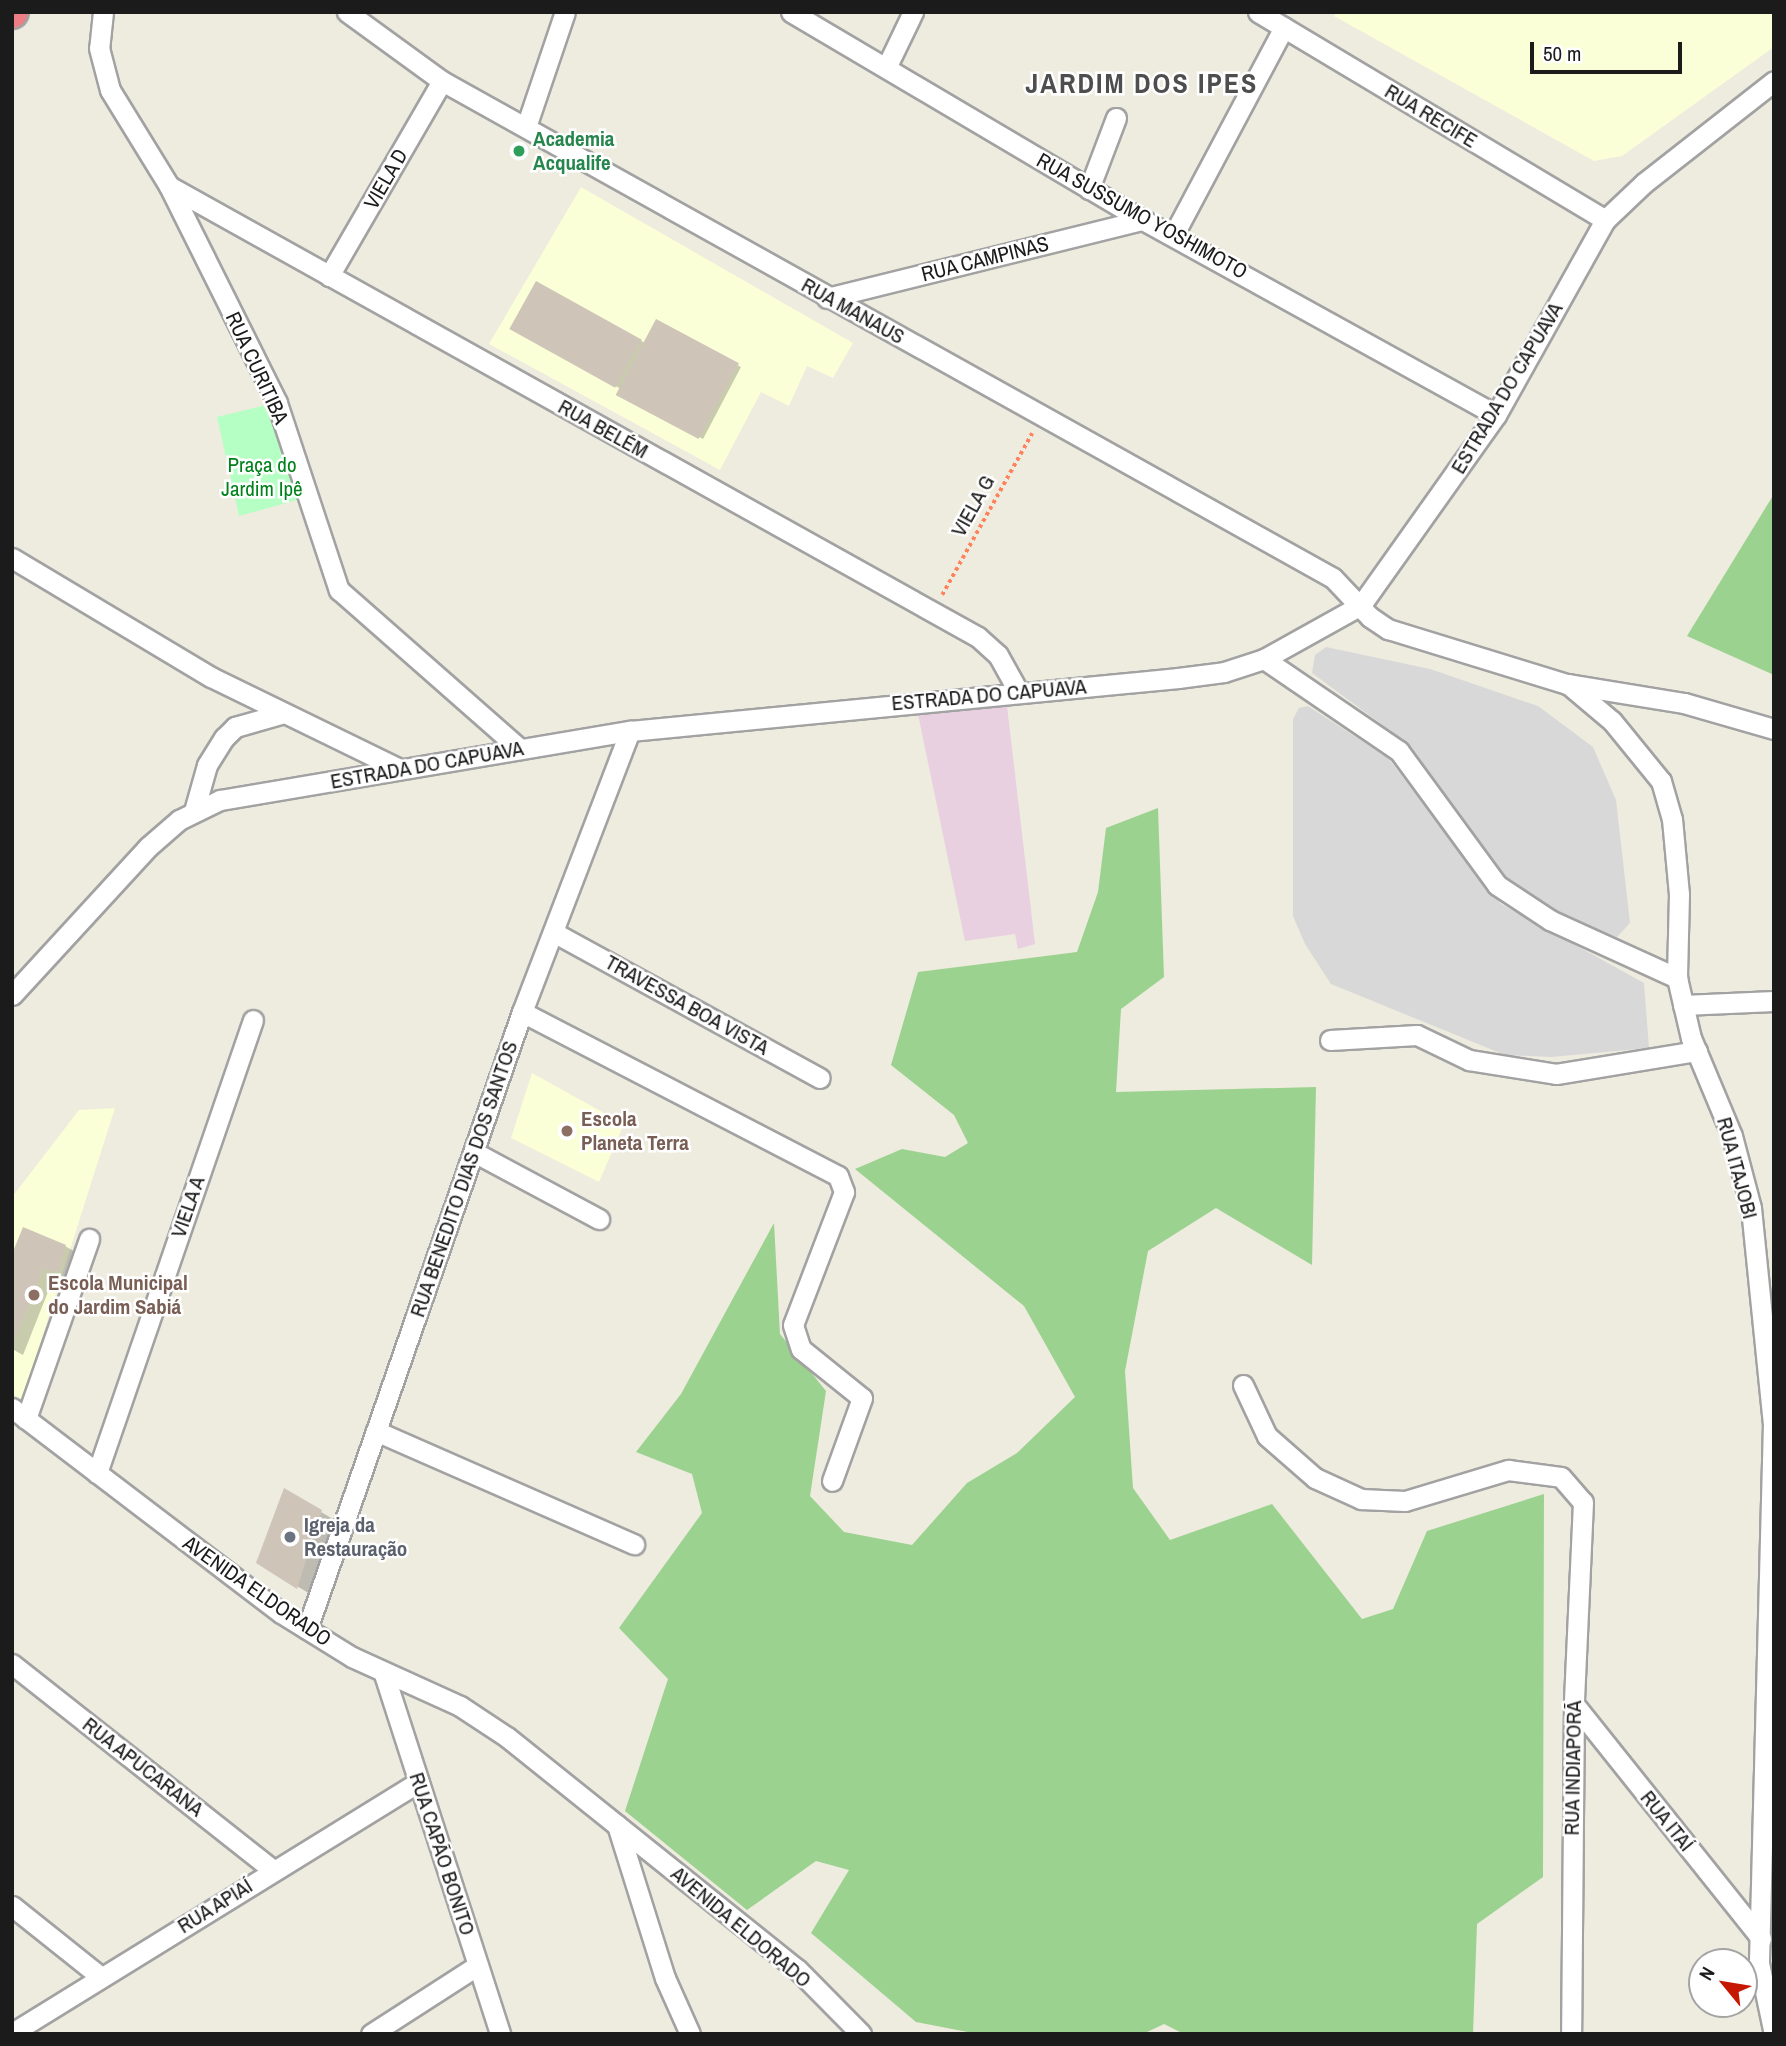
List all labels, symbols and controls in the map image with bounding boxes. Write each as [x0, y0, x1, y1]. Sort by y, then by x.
scale bar [1534, 28, 1686, 72]
text: 50 m [1543, 39, 1581, 68]
district label: JARDIM DOS IPES [1027, 66, 1257, 100]
street label: RUA RECIFE [1380, 78, 1482, 154]
place label: Academia Acqualife [533, 126, 614, 176]
marker: Academia Acqualife [511, 143, 527, 159]
street label: VIELA D [359, 144, 413, 214]
street label: RUA SUSSUMO YOSHIMOTO [1032, 147, 1252, 285]
street label: RUA CAMPINAS [918, 231, 1052, 287]
street label: RUA MANAUS [797, 272, 909, 350]
street label: ESTRADA DO CAPUAVA [1446, 297, 1568, 479]
street label: RUA CURITIBA [220, 308, 294, 428]
street label: RUA BELÉM [553, 394, 653, 464]
park label: Praça do Jardim Ipê [221, 452, 303, 502]
street label: VIELA G [946, 471, 1000, 541]
street label: ESTRADA DO CAPUAVA [890, 674, 1088, 716]
street label: ESTRADA DO CAPUAVA [328, 736, 526, 794]
street label: TRAVESSA BOA VISTA [600, 949, 774, 1061]
street label: RUA BENEDITO DIAS DOS SANTOS [405, 1037, 523, 1321]
place label: Escola Planeta Terra [581, 1106, 689, 1156]
street label: RUA ITAJOBI [1711, 1114, 1763, 1222]
marker: Escola Planeta Terra [559, 1123, 575, 1139]
street label: VIELA A [165, 1172, 211, 1242]
place label: Escola Municipal do Jardim Sabiá [48, 1270, 188, 1320]
marker: Escola Municipal do Jardim Sabiá [26, 1287, 42, 1303]
place label: Igreja da Restauração [304, 1512, 407, 1562]
marker: Igreja da Restauração [282, 1529, 298, 1545]
street label: AVENIDA ELDORADO [178, 1530, 336, 1652]
street label: RUA INDIAPORÃ [1559, 1700, 1587, 1836]
street label: RUA APUCARANA [77, 1711, 209, 1823]
street label: RUA CAPÃO BONITO [404, 1769, 480, 1939]
street label: RUA ITAÍ [1635, 1785, 1699, 1857]
street label: AVENIDA ELDORADO [666, 1861, 816, 1993]
street label: RUA APIAÍ [172, 1873, 258, 1939]
north arrow [1688, 1948, 1758, 2018]
text: N [1692, 1962, 1721, 1985]

